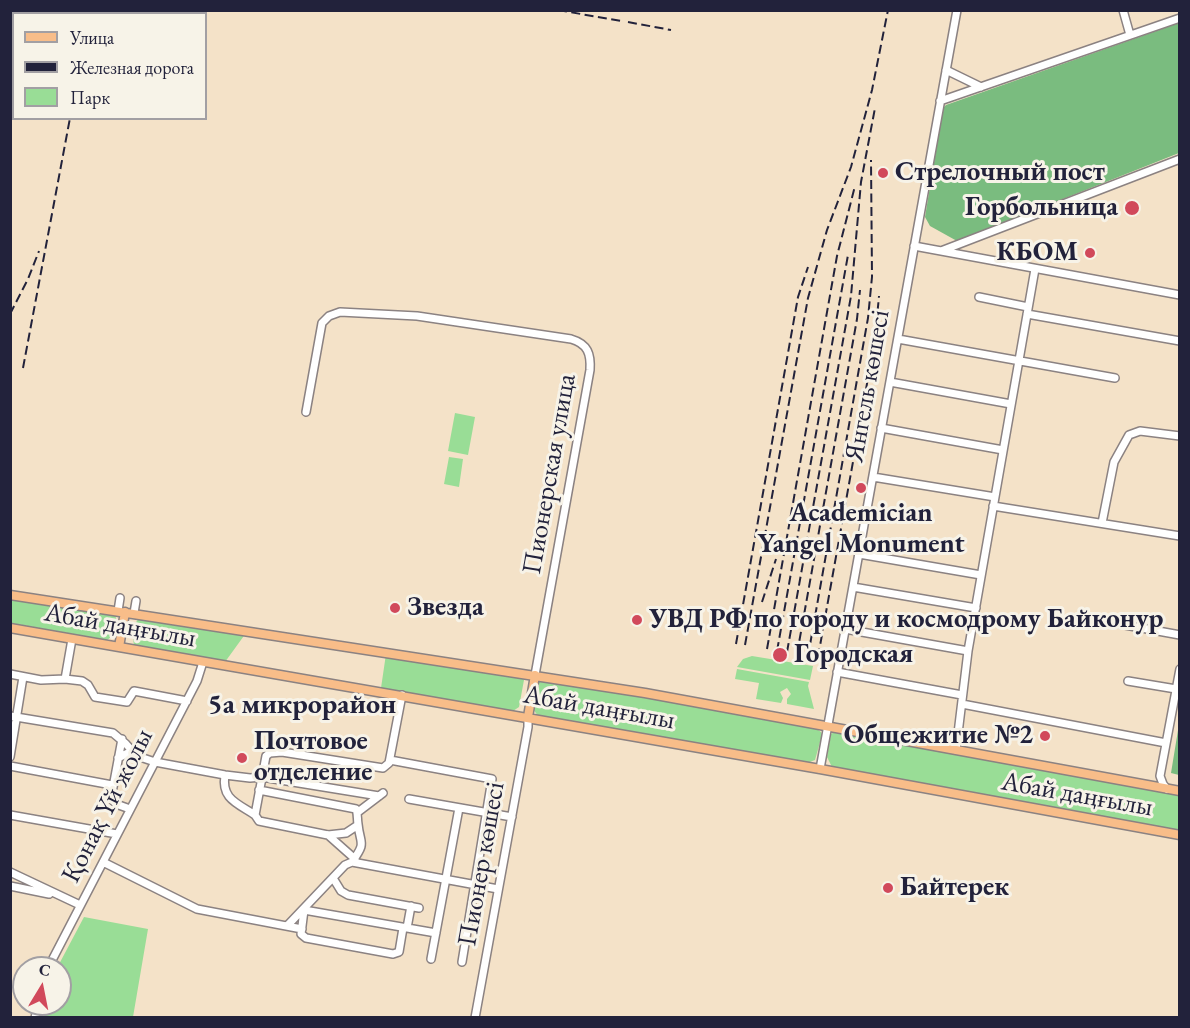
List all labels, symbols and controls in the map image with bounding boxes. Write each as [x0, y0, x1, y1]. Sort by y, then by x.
legend [12, 12, 207, 120]
text: Улица [70, 26, 114, 49]
text: Железная дорога [70, 56, 194, 79]
text: Парк [70, 86, 110, 109]
place label: Стрелочный пост [895, 157, 1105, 189]
marker: Стрелочный пост [876, 166, 890, 180]
place label: Горбольница [965, 192, 1118, 224]
marker: Горбольница [1123, 199, 1141, 217]
place label: КБОМ [996, 237, 1078, 269]
marker: КБОМ [1083, 246, 1097, 260]
street label: Янгель көшесі [839, 307, 897, 465]
street label: Пионерская улица [516, 371, 584, 577]
marker: Academician Yangel Monument [854, 481, 868, 495]
place label: Academician Yangel Monument [757, 498, 965, 561]
place label: Звезда [407, 592, 484, 624]
street label: Абай даңғылы [42, 597, 198, 655]
marker: Звезда [388, 601, 402, 615]
place label: УВД РФ по городу и космодрому Байконур [649, 604, 1163, 636]
marker: УВД РФ по городу и космодрому Байконур [630, 613, 644, 627]
place label: Городская [794, 639, 913, 671]
marker: Городская [771, 646, 789, 664]
street label: Абай даңғылы [521, 679, 677, 737]
district label: 5а микрорайон [208, 688, 396, 722]
place label: Общежитие №2 [844, 720, 1033, 752]
street label: Қонақ Үй жолы [55, 724, 161, 888]
place label: Почтовое отделение [254, 726, 373, 789]
marker: Общежитие №2 [1038, 729, 1052, 743]
marker: Почтовое отделение [235, 751, 249, 765]
street label: Абай даңғылы [999, 766, 1155, 824]
street label: Пионер көшесі [452, 779, 512, 949]
place label: Байтерек [900, 872, 1009, 904]
marker: Байтерек [881, 881, 895, 895]
north arrow [12, 956, 72, 1016]
text: С [37, 958, 52, 981]

